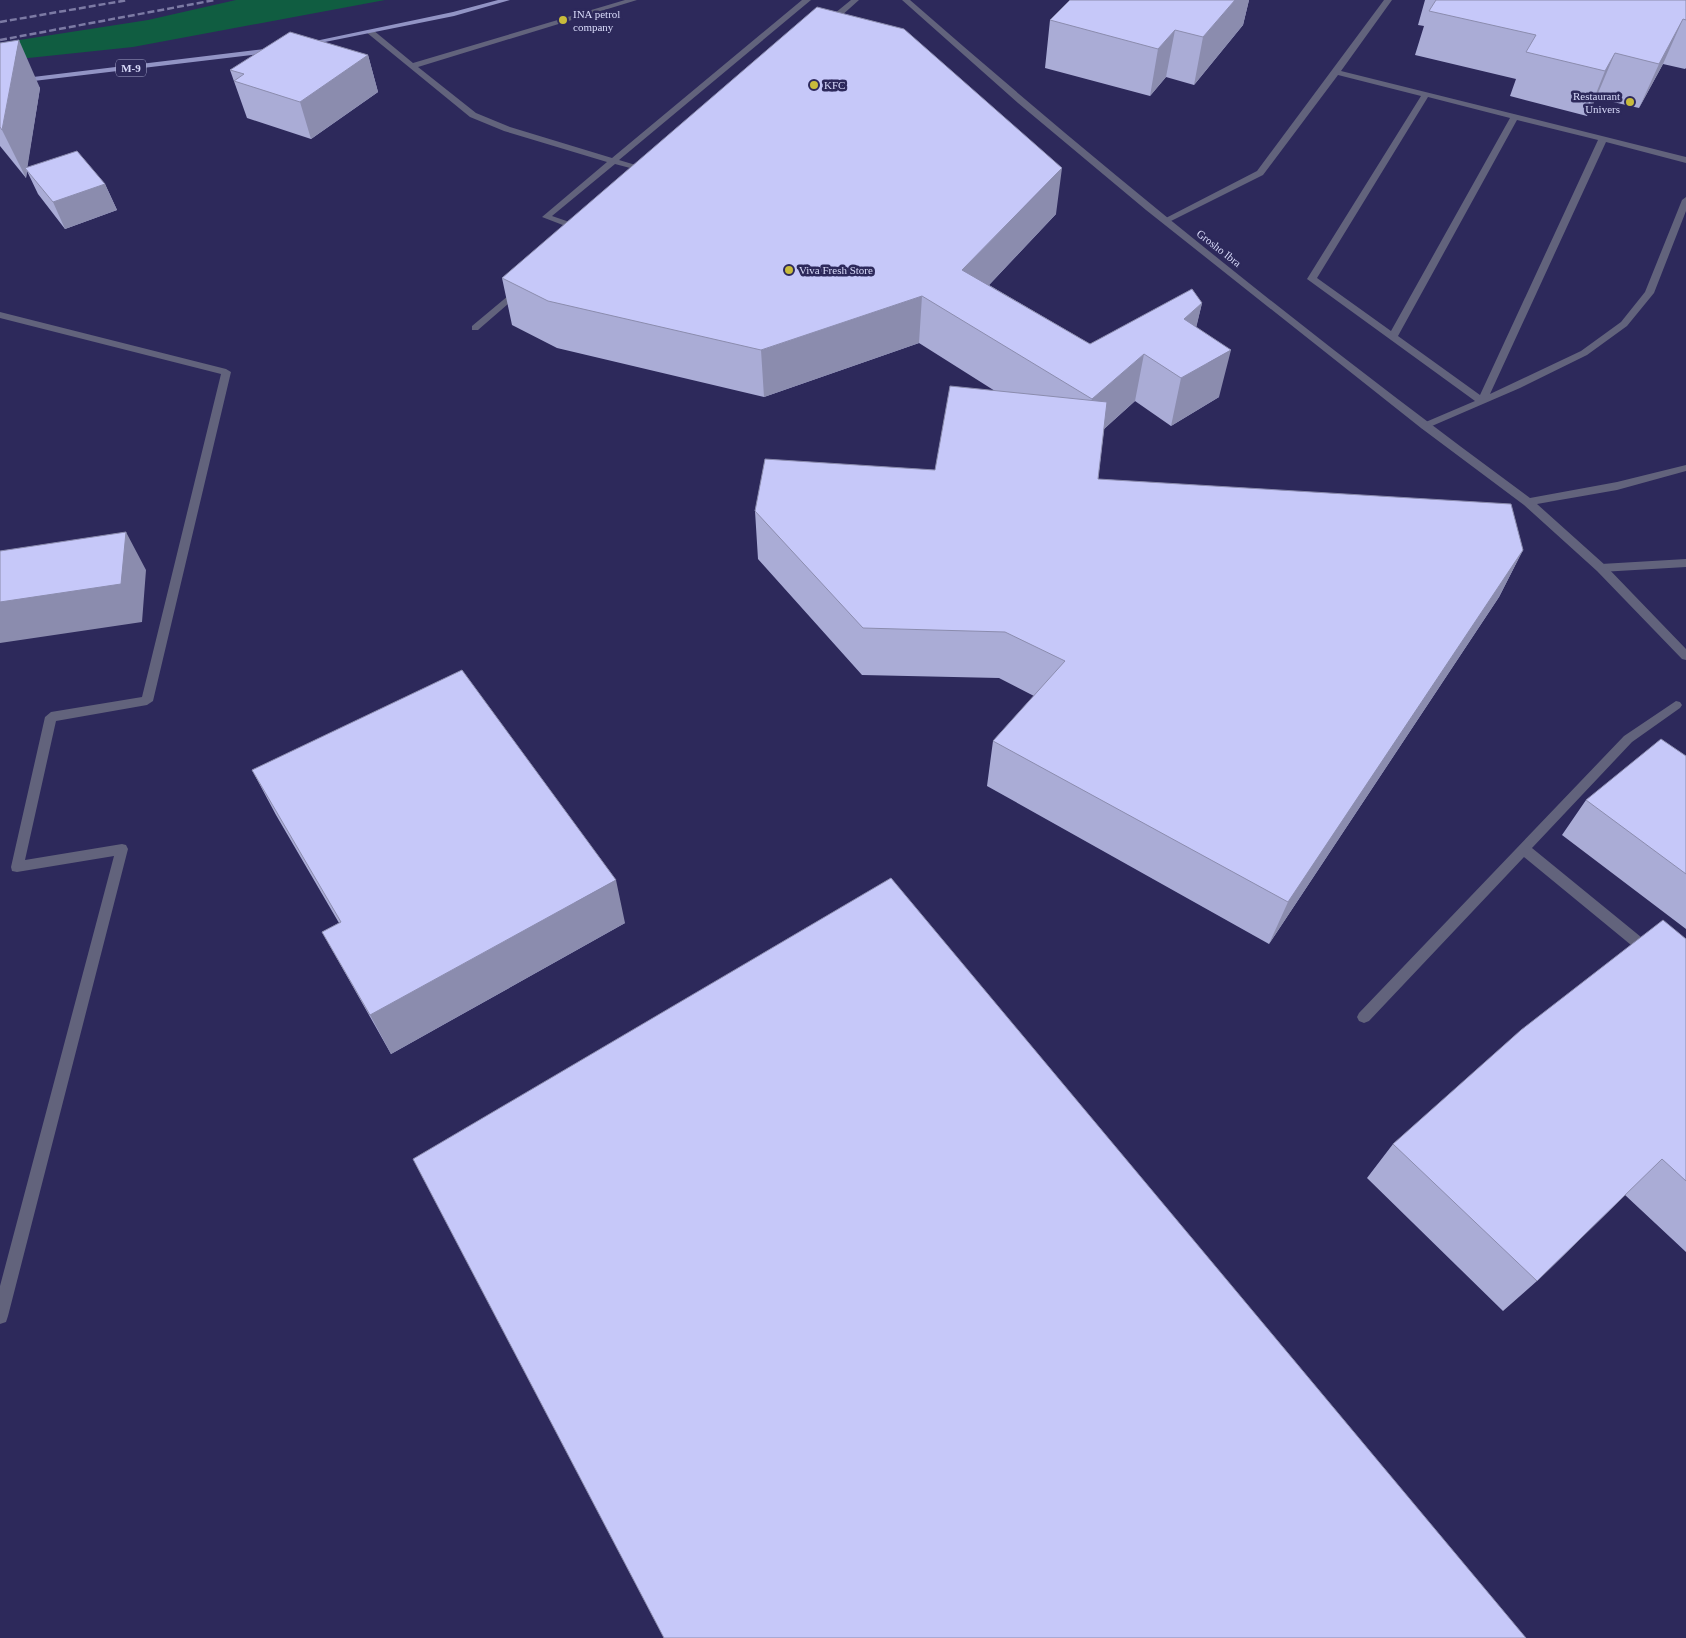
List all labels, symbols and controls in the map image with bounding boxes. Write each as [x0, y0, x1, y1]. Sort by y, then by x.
place label: INA petrol company [573, 8, 620, 33]
marker: INA petrol company [557, 14, 569, 26]
road number: M-9 [116, 59, 146, 76]
marker: KFC [808, 79, 820, 91]
place label: KFC [824, 79, 845, 91]
place label: Restaurant Univers [1573, 90, 1620, 115]
marker: Restaurant Univers [1624, 96, 1636, 108]
street label: Grosho Ibra [1194, 227, 1244, 269]
marker: Viva Fresh Store [783, 264, 795, 276]
place label: Viva Fresh Store [799, 264, 873, 276]

